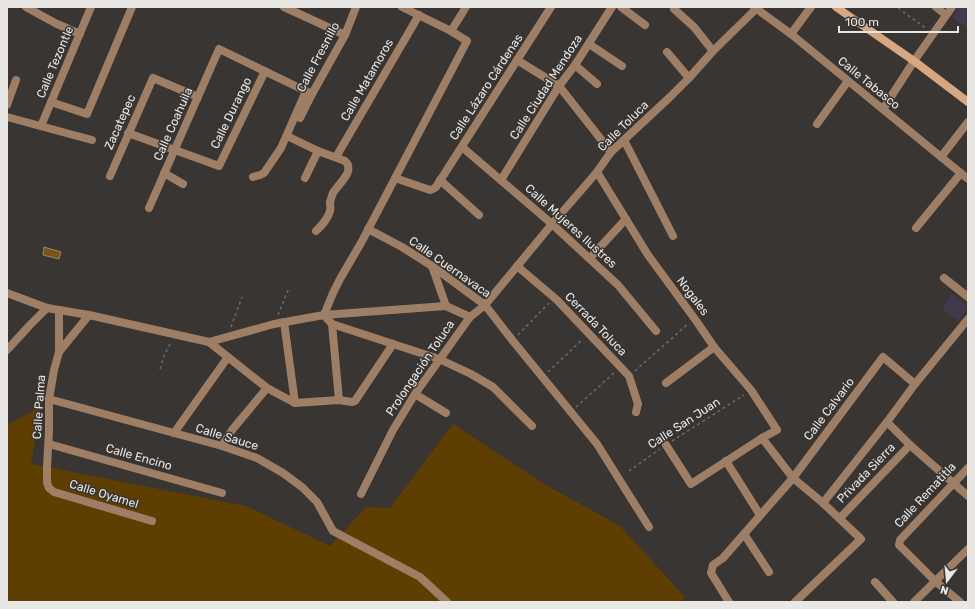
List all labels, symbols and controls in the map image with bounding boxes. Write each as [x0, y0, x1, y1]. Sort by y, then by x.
scale bar [839, 8, 958, 34]
text: 100 m [845, 15, 879, 29]
street label: Calle Fresnillo [294, 20, 342, 94]
street label: Calle Tezontle [34, 24, 77, 100]
street label: Calle Lázaro Cárdenas [447, 31, 525, 143]
street label: Calle Ciudad Mendoza [507, 32, 585, 142]
street label: Calle Matamoros [338, 36, 396, 124]
street label: Calle Tabasco [835, 54, 903, 112]
street label: Calle Durango [208, 75, 254, 151]
street label: Calle Coahuila [151, 85, 195, 163]
street label: Zacatepec [102, 92, 139, 152]
street label: Calle Toluca [595, 98, 651, 154]
street label: Calle Mujeres Ilustres [522, 181, 620, 271]
street label: Calle Cuernavaca [406, 234, 494, 300]
street label: Nogales [674, 274, 712, 318]
street label: Cerrada Toluca [562, 289, 630, 359]
street label: Prolongación Toluca [383, 318, 457, 418]
street label: Calle Palma [30, 374, 48, 440]
street label: Calle Calvario [801, 375, 857, 443]
street label: Calle San Juan [645, 395, 723, 451]
street label: Calle Sauce [194, 421, 260, 453]
street label: Privada Sierra [834, 440, 898, 506]
street label: Calle Encino [104, 441, 174, 473]
street label: Calle Rematitla [891, 460, 959, 530]
street label: Calle Oyamel [68, 477, 140, 511]
north arrow [927, 561, 967, 601]
text: N [939, 583, 950, 597]

